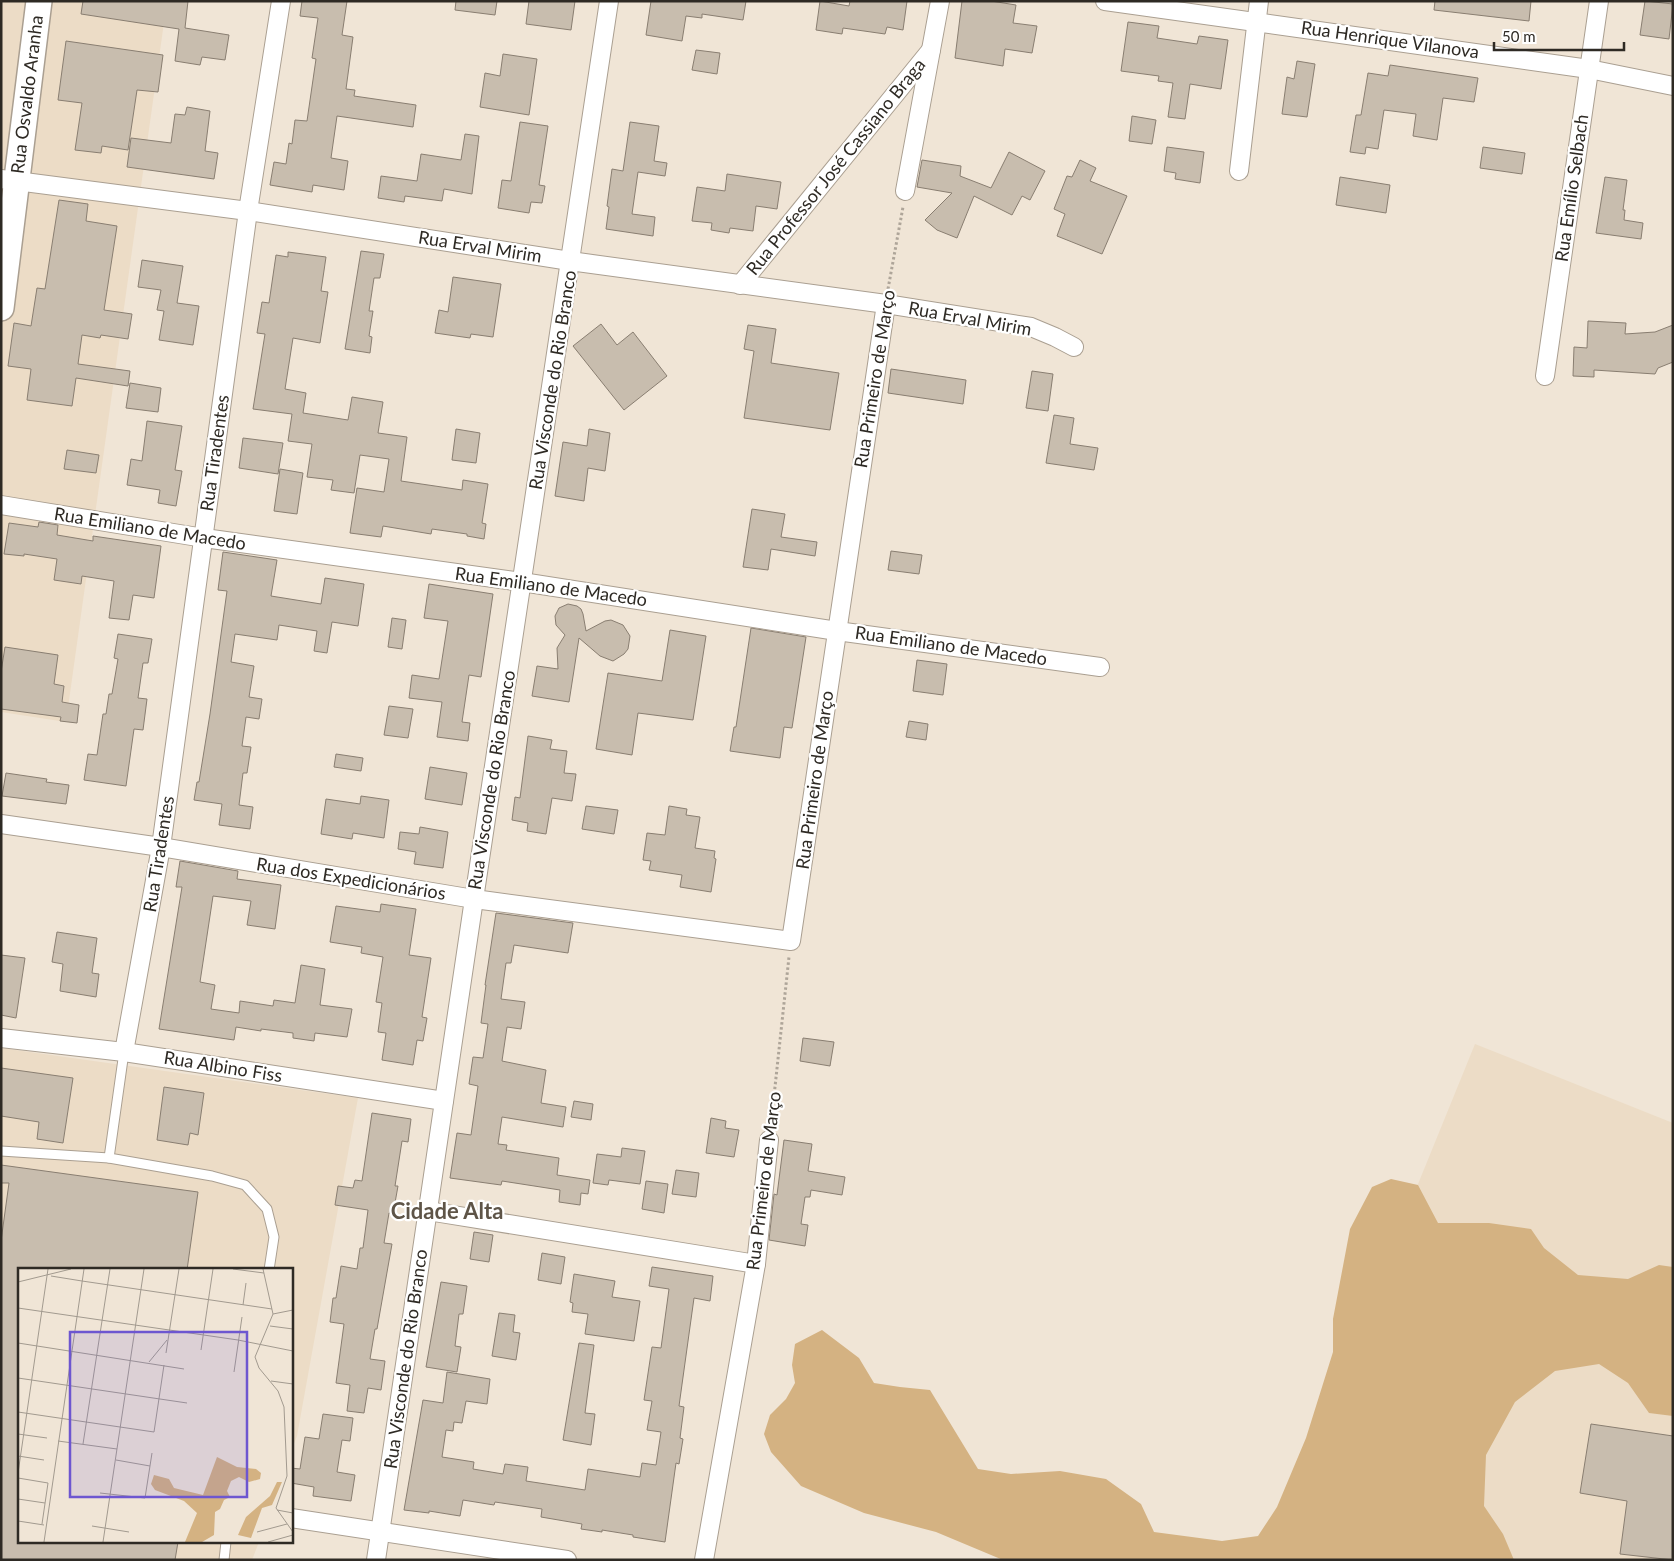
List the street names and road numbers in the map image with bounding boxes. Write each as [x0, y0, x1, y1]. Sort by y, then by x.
street label: Rua Osvaldo Aranha [6, 14, 47, 175]
street label: Rua Henrique Vilanova [1300, 16, 1481, 62]
street label: Rua Professor José Cassiano Braga [741, 54, 929, 279]
street label: Rua Emílio Selbach [1550, 113, 1592, 263]
street label: Rua Erval Mirim [417, 225, 543, 267]
street label: Rua Visconde do Rio Branco [524, 269, 580, 491]
street label: Rua Primeiro de Março [849, 288, 899, 469]
street label: Rua Erval Mirim [907, 296, 1033, 340]
street label: Rua Tiradentes [195, 393, 233, 513]
street label: Rua Emiliano de Macedo [53, 502, 248, 554]
street label: Rua Emiliano de Macedo [454, 562, 649, 610]
street label: Rua Emiliano de Macedo [854, 621, 1049, 669]
street label: Rua Visconde do Rio Branco [463, 669, 519, 891]
street label: Rua Primeiro de Março [791, 689, 837, 871]
street label: Rua Tiradentes [138, 794, 178, 914]
street label: Rua dos Expedicionários [255, 852, 448, 904]
street label: Rua Albino Fiss [162, 1046, 284, 1086]
street label: Rua Primeiro de Março [741, 1090, 785, 1272]
street label: Rua Visconde do Rio Branco [379, 1248, 431, 1470]

